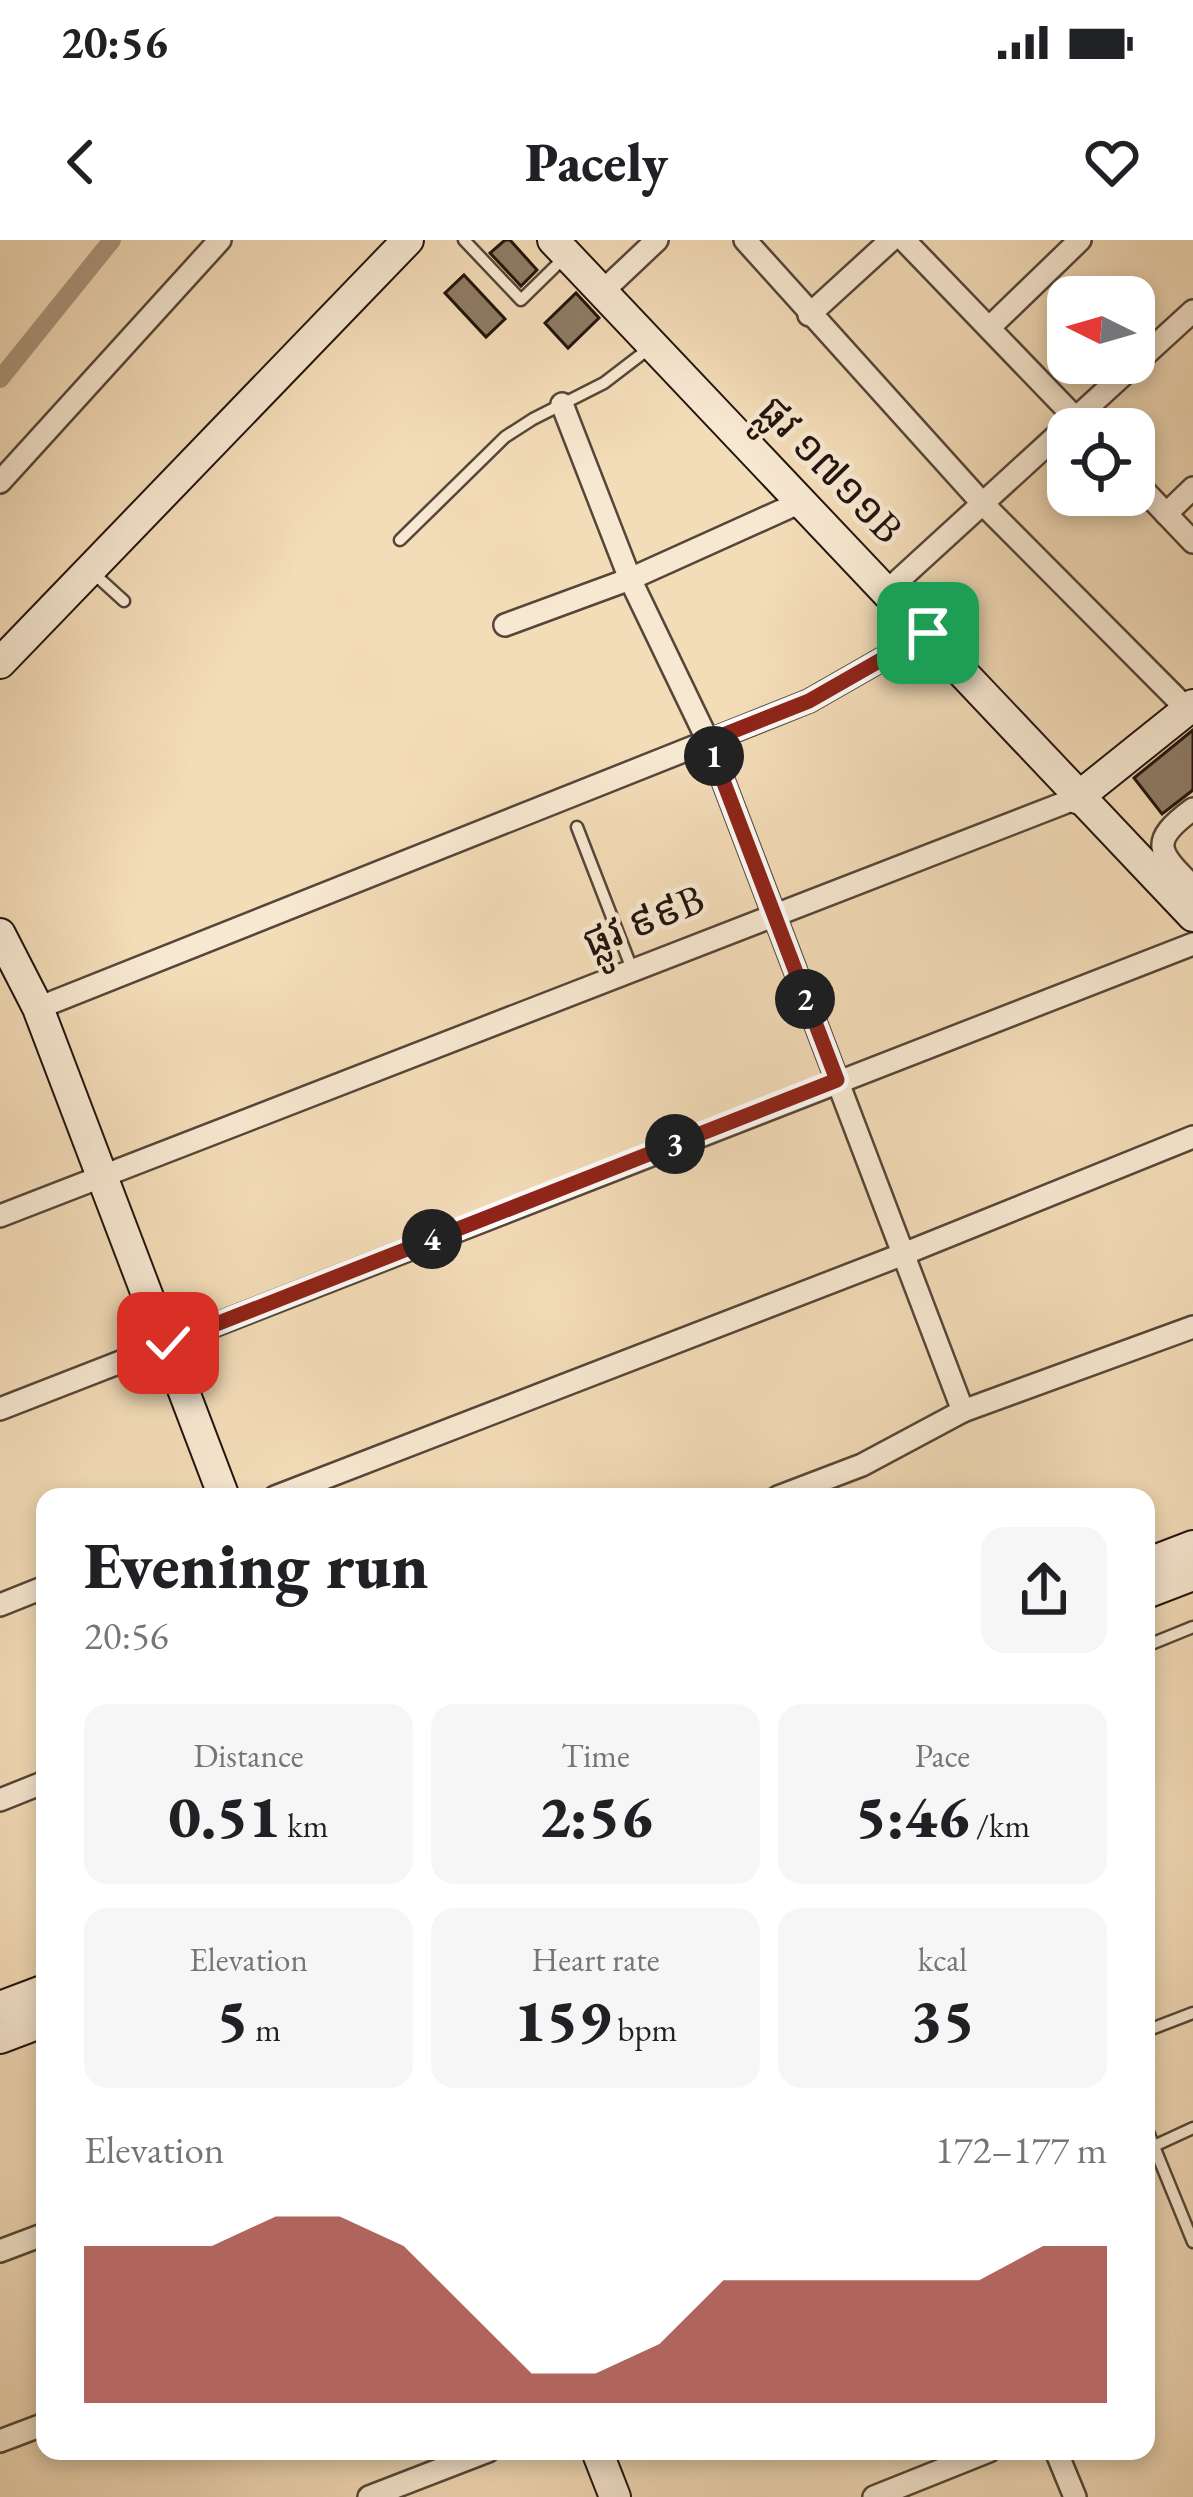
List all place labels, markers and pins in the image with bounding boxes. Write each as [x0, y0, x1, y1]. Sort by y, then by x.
pin [877, 582, 979, 684]
pin: 1 [684, 726, 744, 786]
pin: 2 [775, 969, 835, 1029]
pin: 3 [645, 1114, 705, 1174]
pin: 4 [402, 1209, 462, 1269]
pin [117, 1292, 219, 1394]

